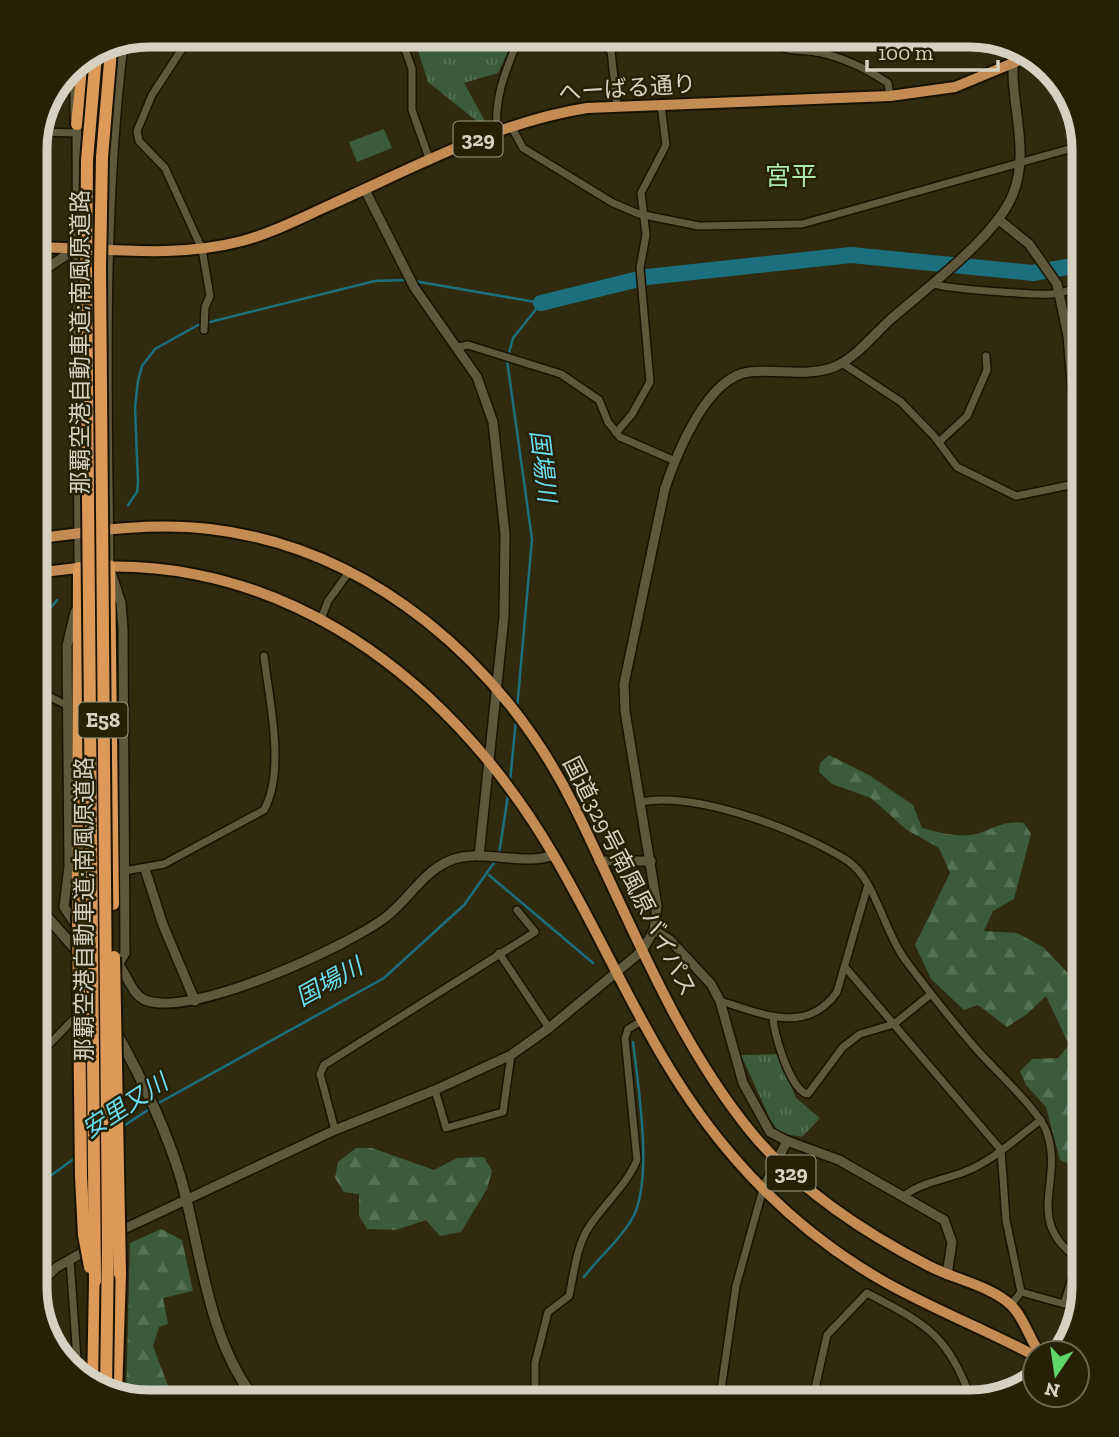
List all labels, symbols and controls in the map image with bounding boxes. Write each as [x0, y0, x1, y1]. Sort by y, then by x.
scale bar [867, 28, 998, 72]
text: 100 m [878, 40, 933, 65]
street label: へーばる通り [557, 69, 697, 107]
road number: 329 [454, 122, 503, 156]
district label: 宮平 [765, 160, 817, 192]
street label: 那覇空港自動車道;南風原道路 [66, 190, 94, 494]
water label: 国場川 [525, 428, 563, 506]
road number: E58 [78, 702, 128, 738]
street label: 国道329号南風原バイパス [557, 752, 703, 1000]
street label: 那覇空港自動車道;南風原道路 [70, 757, 98, 1061]
water label: 国場川 [290, 950, 370, 1012]
water label: 安里又川 [77, 1066, 175, 1144]
road number: 329 [766, 1156, 816, 1190]
north arrow [1021, 1339, 1091, 1409]
text: N [1043, 1377, 1062, 1403]

